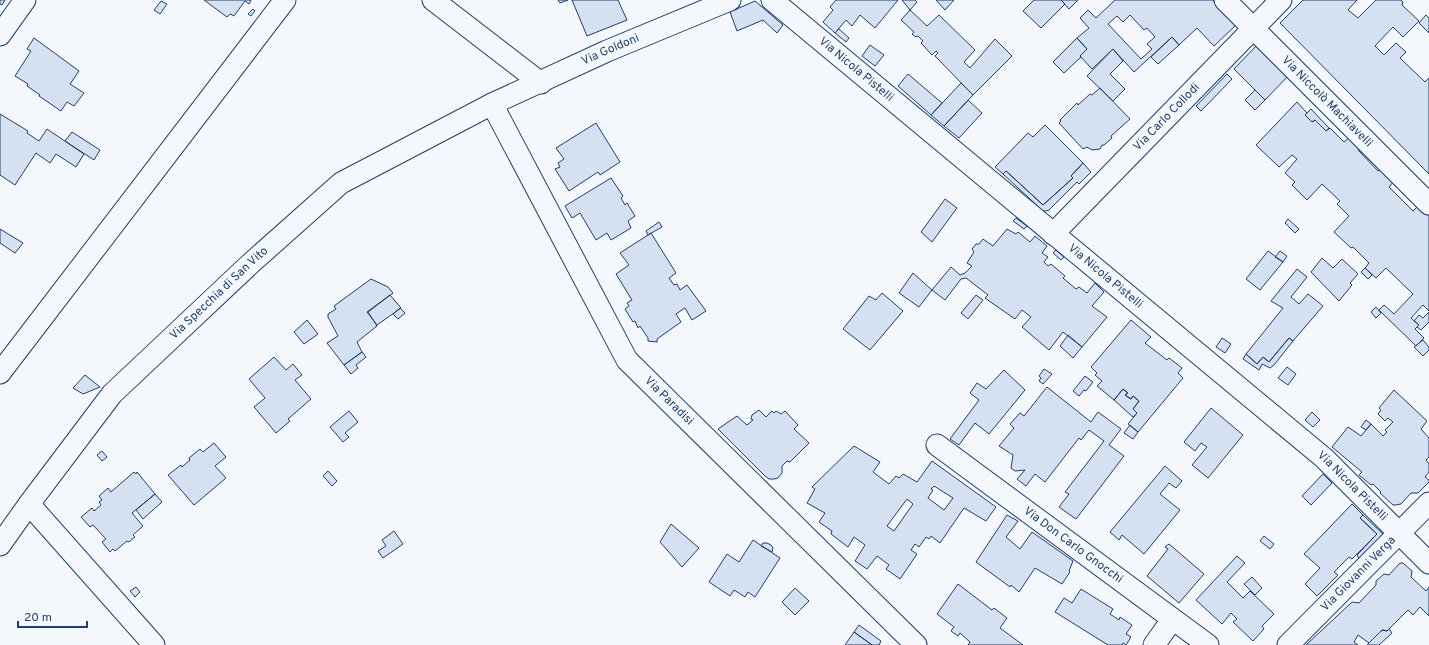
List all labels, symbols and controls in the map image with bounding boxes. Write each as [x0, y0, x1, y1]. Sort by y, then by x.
street label: Via Goldoni [579, 31, 642, 70]
street label: Via Nicola Pistelli [815, 34, 897, 105]
street label: Via Niccolò Machiavelli [1278, 53, 1376, 151]
street label: Via Carlo Collodi [1130, 80, 1204, 155]
street label: Via Nicola Pistelli [1064, 241, 1146, 312]
street label: Via Specchia di San Vito [166, 243, 272, 343]
street label: Via Paradisi [641, 373, 697, 429]
street label: Via Nicola Pistelli [1314, 447, 1391, 525]
street label: Via Don Carlo Gnocchi [1020, 503, 1126, 587]
street label: Via Giovanni Verga [1317, 533, 1399, 615]
scale bar [18, 603, 87, 629]
text: 20 m [24, 610, 52, 626]

